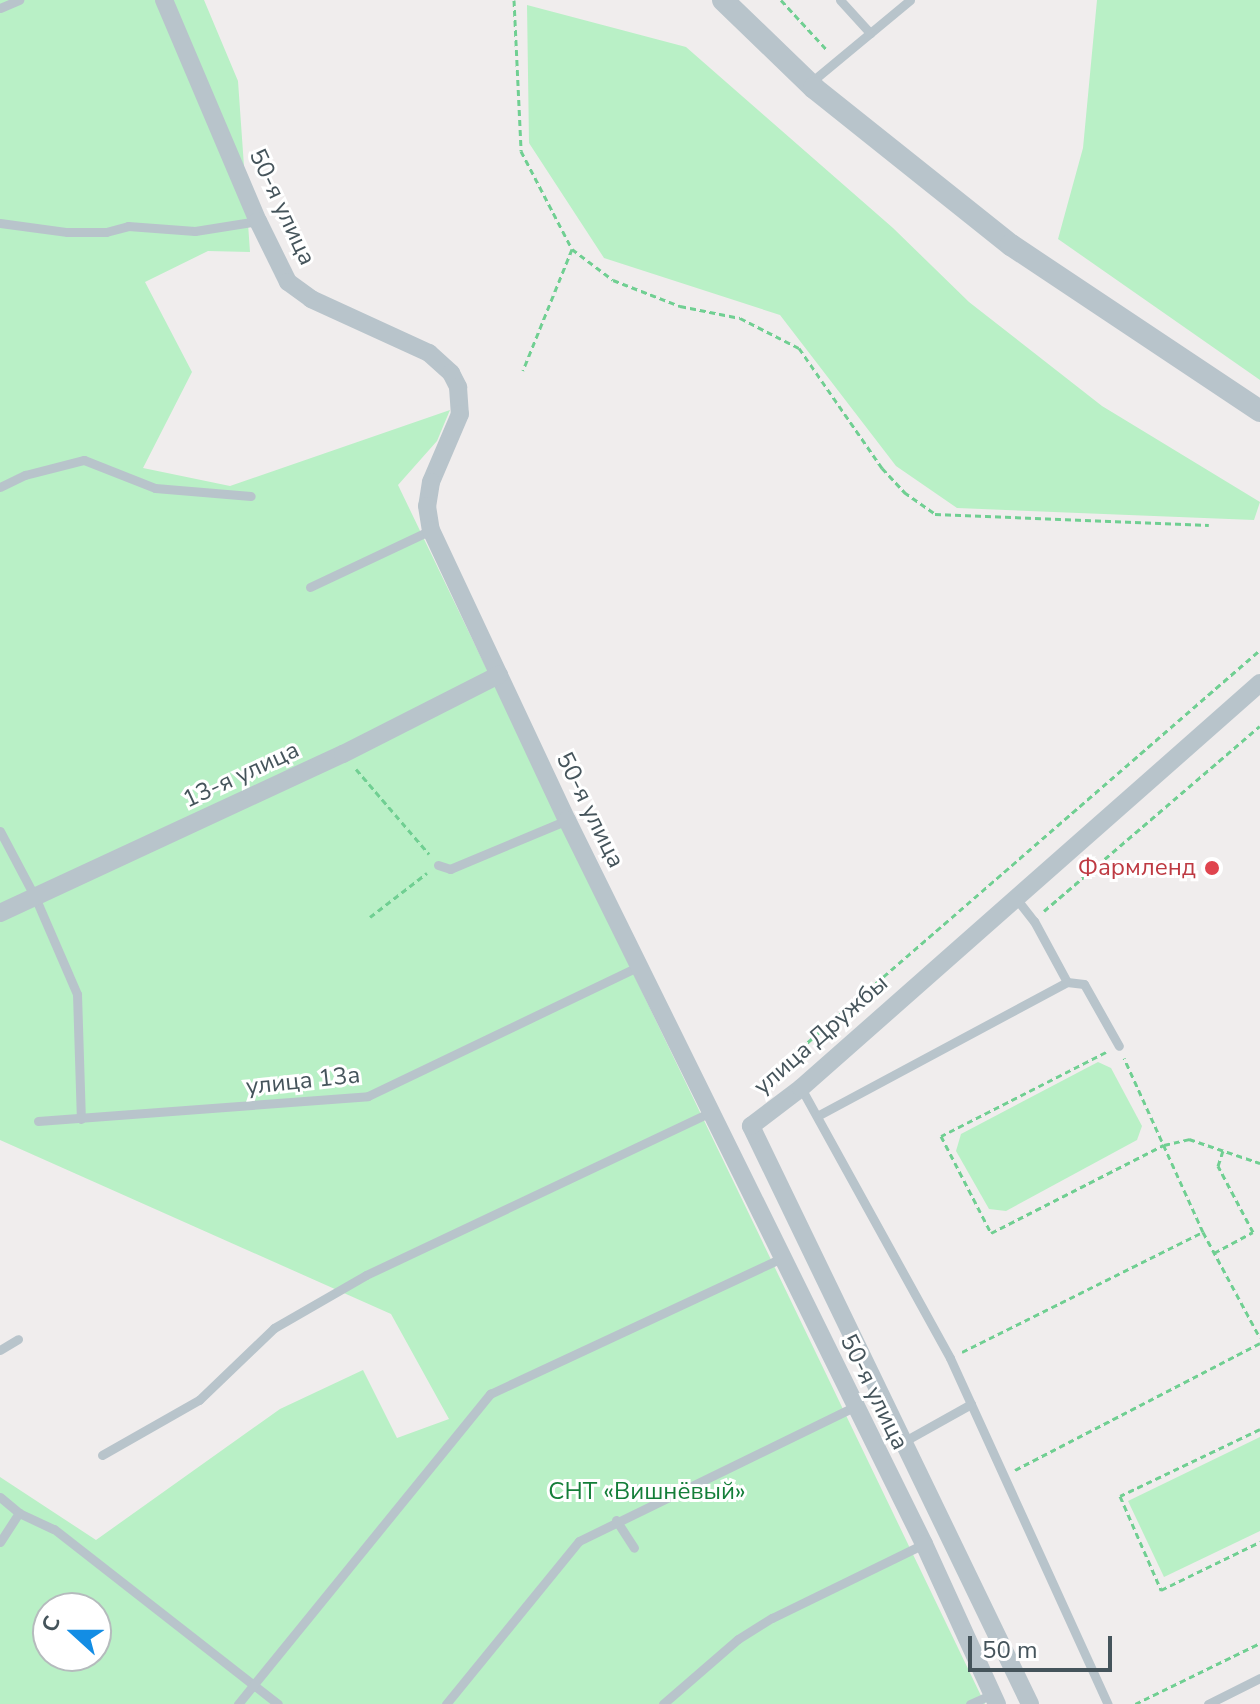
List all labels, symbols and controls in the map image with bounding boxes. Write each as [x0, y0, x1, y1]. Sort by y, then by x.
street label: 50-я улица [243, 144, 321, 270]
street label: 13-я улица [178, 736, 304, 814]
street label: 50-я улица [550, 748, 630, 872]
place label: Фармленд [1078, 854, 1196, 882]
marker: Фармленд [1203, 859, 1221, 877]
street label: улица Дружбы [748, 969, 894, 1101]
street label: улица 13а [244, 1061, 362, 1101]
street label: 50-я улица [834, 1330, 914, 1454]
park label: СНТ «Вишнёвый» [548, 1478, 746, 1506]
north arrow [32, 1592, 112, 1672]
text: С [35, 1612, 68, 1636]
scale bar [972, 1620, 1116, 1670]
text: 50 m [982, 1634, 1038, 1666]

